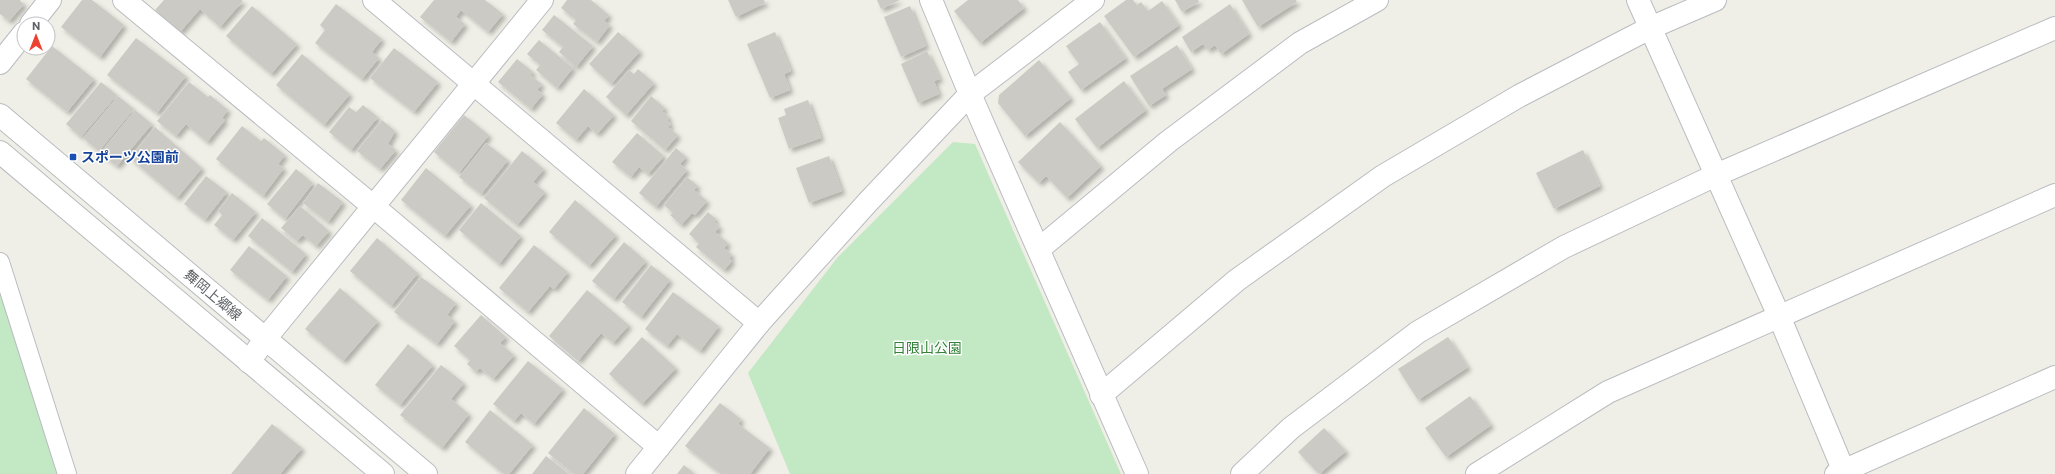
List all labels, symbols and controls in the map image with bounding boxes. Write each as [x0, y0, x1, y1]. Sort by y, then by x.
north arrow [16, 16, 56, 56]
text: N [32, 19, 40, 32]
place label: スポーツ公園前 [81, 148, 179, 165]
marker: スポーツ公園前 [68, 152, 78, 162]
street label: 舞岡上郷線 [181, 266, 246, 324]
park label: 日限山公園 [892, 339, 962, 356]

